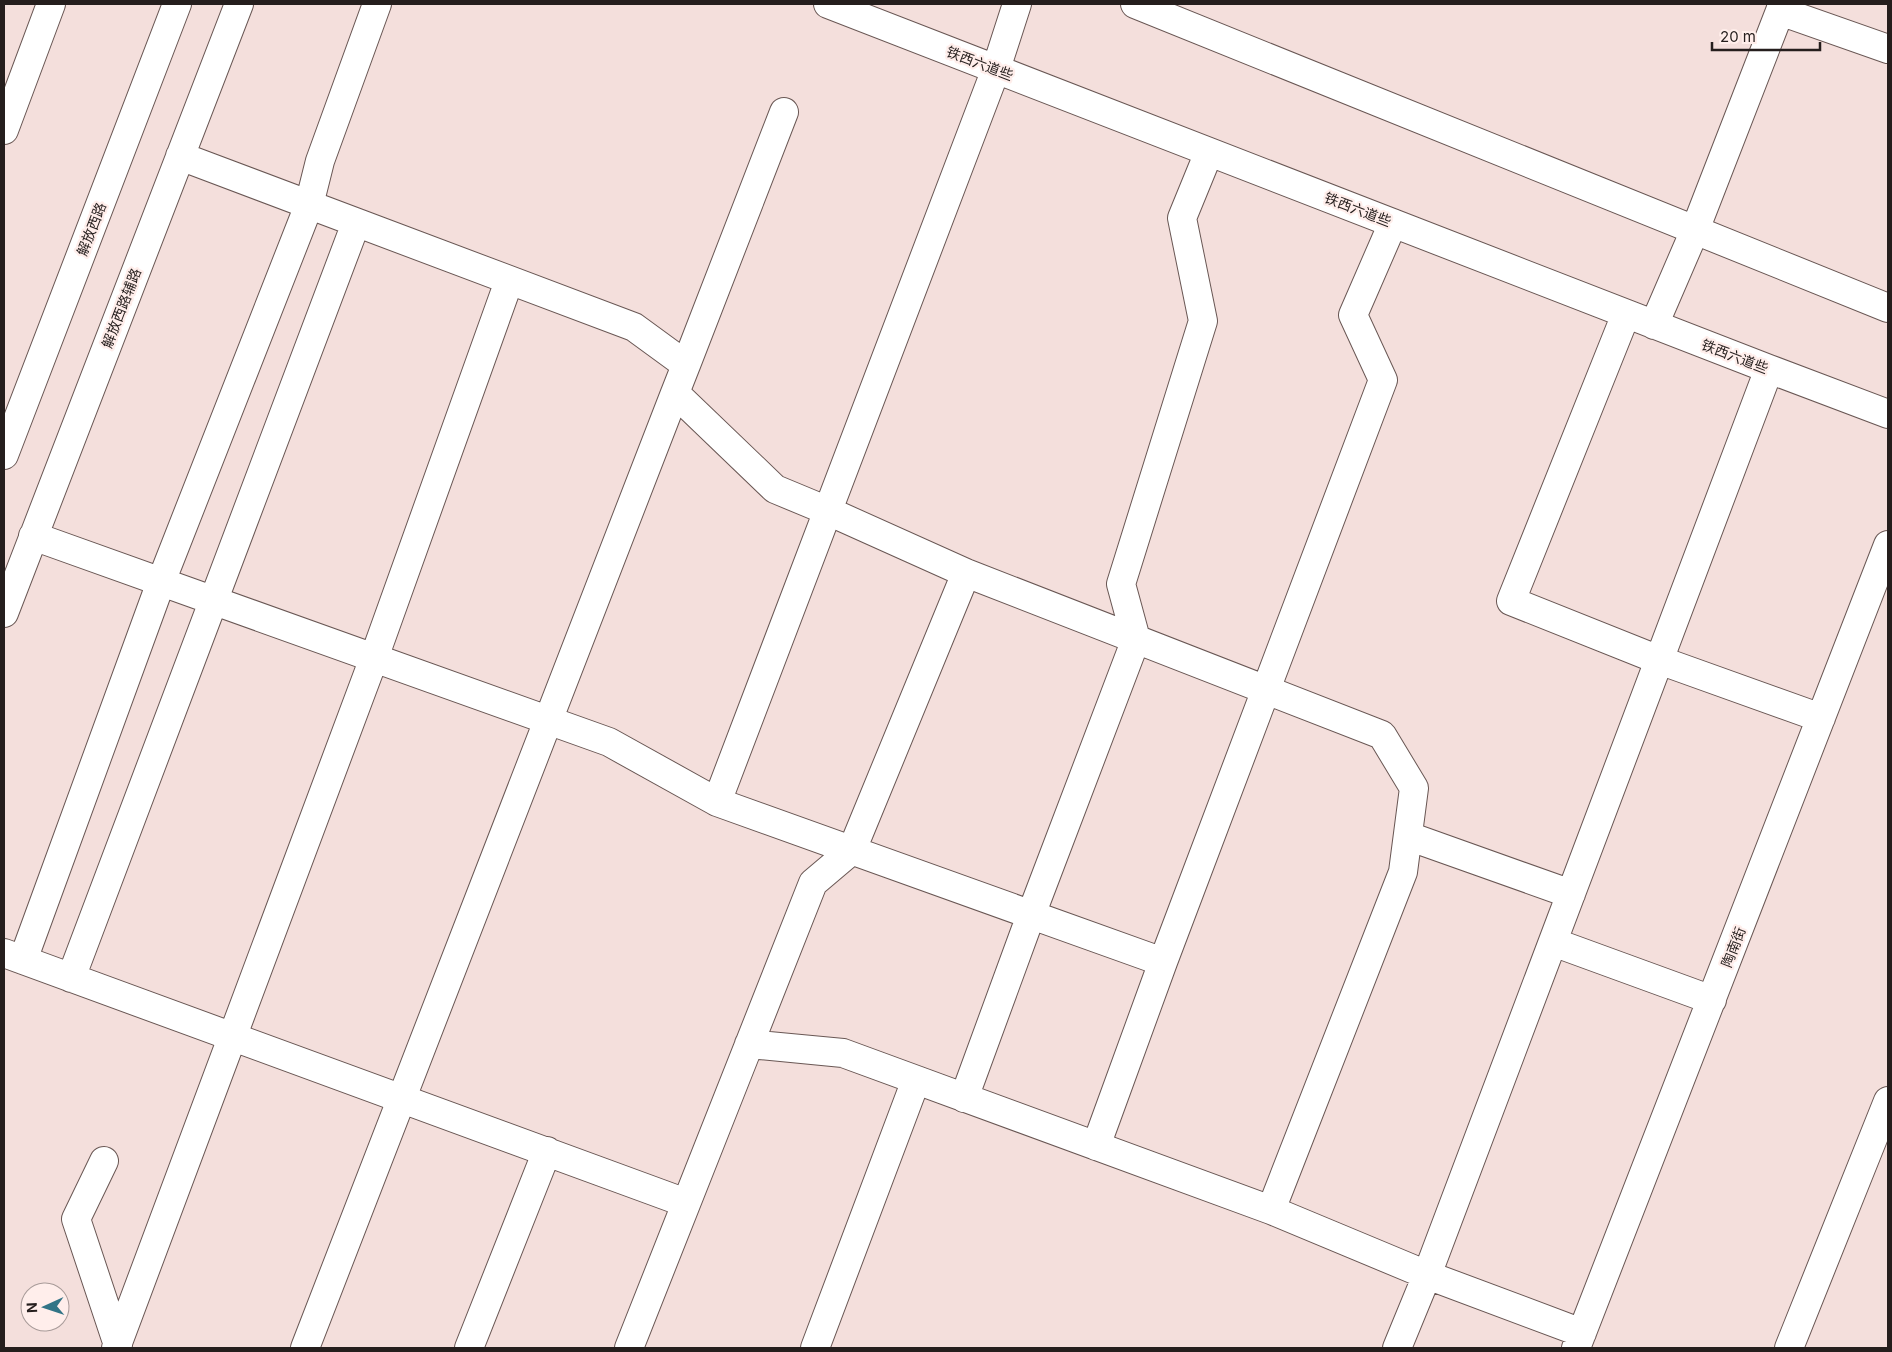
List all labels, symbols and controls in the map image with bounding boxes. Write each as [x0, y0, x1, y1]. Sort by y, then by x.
scale bar [1712, 20, 1820, 52]
text: 20 m [1720, 27, 1756, 46]
street label: 铁西六道些 [944, 43, 1016, 83]
street label: 铁西六道些 [1322, 189, 1394, 229]
street label: 解放西路 [73, 200, 109, 258]
street label: 解放西路辅路 [98, 266, 144, 350]
street label: 铁西六道些 [1699, 336, 1771, 376]
street label: 陶南街 [1718, 924, 1748, 970]
north arrow [20, 1282, 70, 1332]
text: N [23, 1302, 40, 1313]

